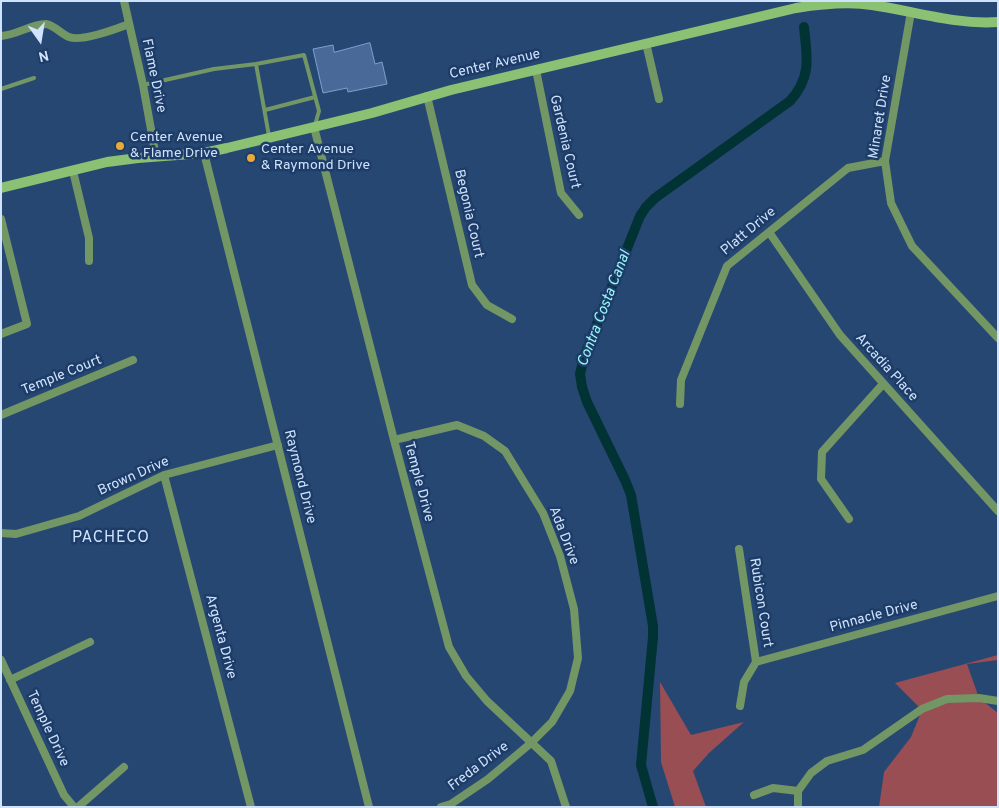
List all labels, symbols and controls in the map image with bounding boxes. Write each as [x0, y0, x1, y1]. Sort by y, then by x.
north arrow [15, 15, 65, 65]
street label: Flame Drive [137, 38, 169, 114]
text: N [37, 46, 50, 65]
street label: Center Avenue [448, 46, 542, 84]
street label: Minaret Drive [866, 74, 896, 160]
street label: Gardenia Court [545, 93, 583, 191]
place label: Center Avenue & Flame Drive [130, 130, 223, 162]
marker: Center Avenue & Flame Drive [114, 140, 126, 152]
place label: Center Avenue & Raymond Drive [261, 142, 370, 174]
marker: Center Avenue & Raymond Drive [245, 152, 257, 164]
street label: Begonia Court [450, 168, 486, 260]
street label: Platt Drive [718, 204, 780, 260]
water label: Contra Costa Canal [575, 248, 635, 370]
street label: Arcadia Place [851, 330, 921, 406]
street label: Temple Court [20, 352, 104, 400]
street label: Raymond Drive [279, 428, 319, 526]
street label: Temple Drive [399, 440, 437, 524]
street label: Brown Drive [96, 454, 172, 500]
street label: Ada Drive [544, 504, 582, 568]
district label: PACHECO [71, 529, 151, 549]
street label: Rubicon Court [745, 557, 775, 649]
street label: Argenta Drive [201, 593, 239, 681]
street label: Pinnacle Drive [828, 597, 920, 637]
street label: Temple Drive [22, 688, 72, 770]
street label: Freda Drive [445, 739, 513, 795]

